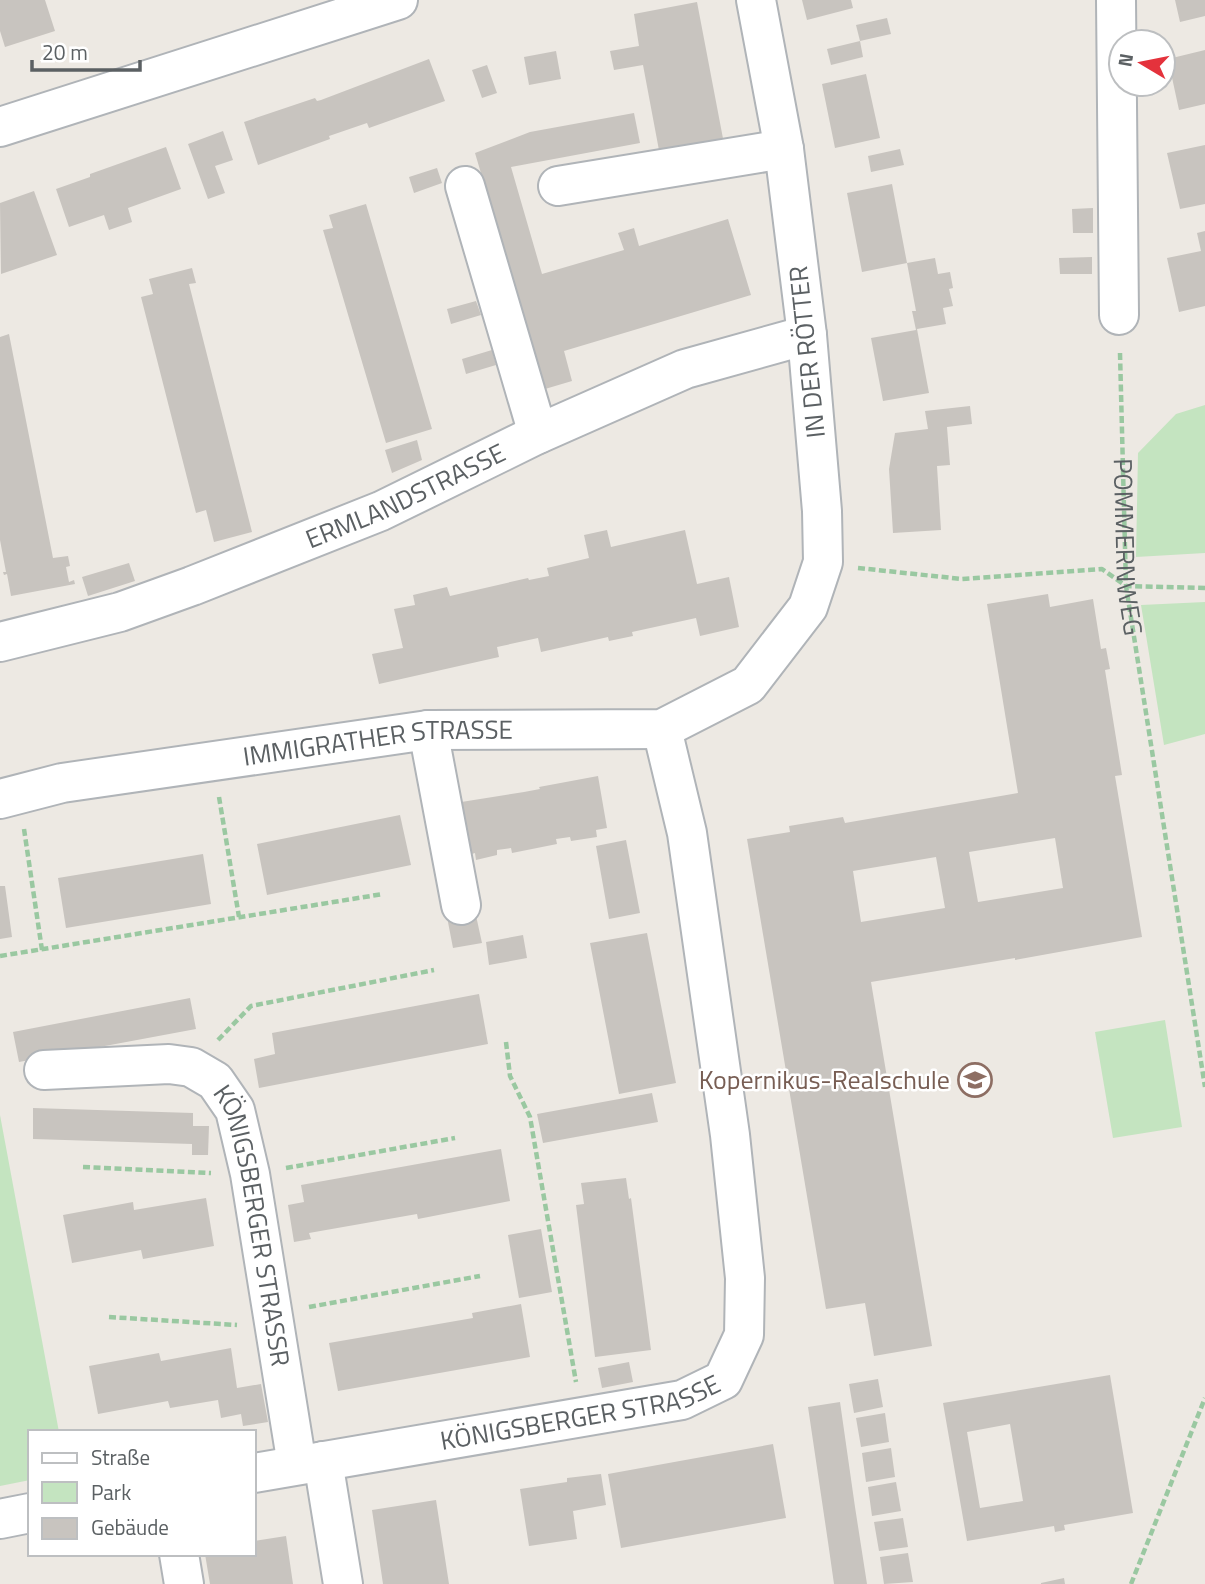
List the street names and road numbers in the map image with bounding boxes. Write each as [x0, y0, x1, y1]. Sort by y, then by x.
street label: IN DER RÖTTER [778, 264, 835, 440]
street label: ERMLANDSTRASSE [300, 433, 512, 558]
street label: POMMERNWEG [1104, 458, 1153, 638]
street label: IMMIGRATHER STRASSE [240, 710, 513, 776]
street label: KÖNIGSBERGER STRASSR [204, 1076, 301, 1369]
street label: KÖNIGSBERGER STRASSE [437, 1364, 727, 1460]

